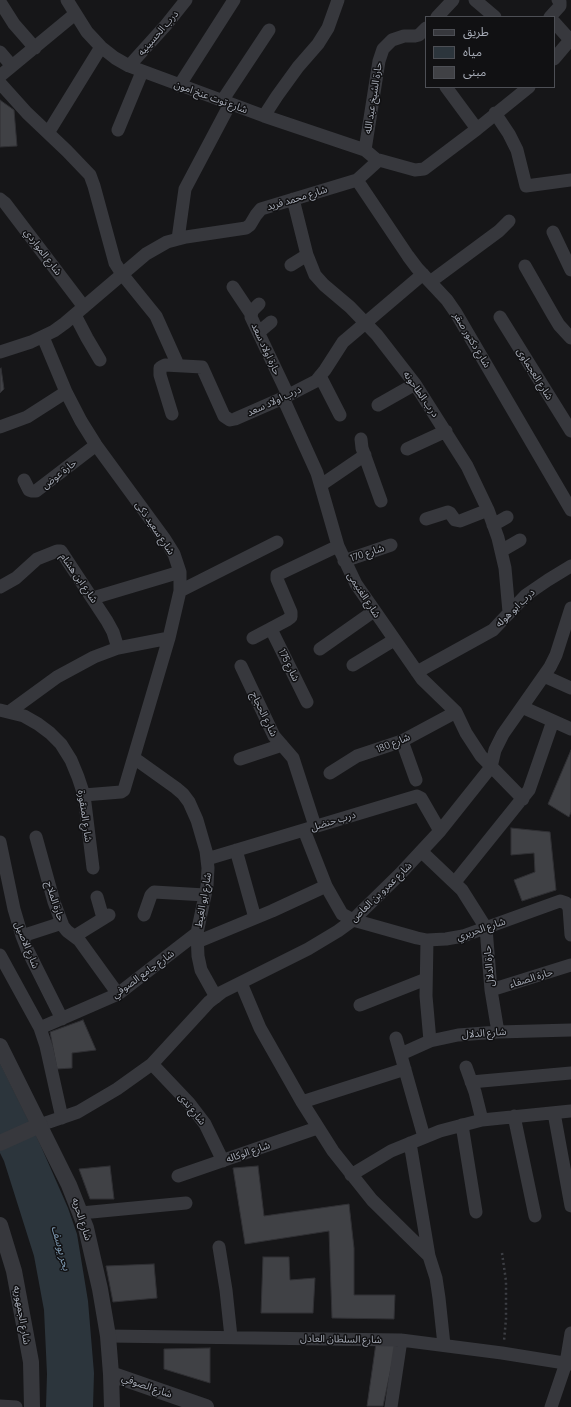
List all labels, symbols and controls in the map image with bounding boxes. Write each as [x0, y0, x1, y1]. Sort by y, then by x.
street label: درب الحسينيه [135, 8, 181, 58]
legend [425, 16, 555, 88]
text: طريق [463, 24, 489, 38]
text: مياه [463, 44, 482, 58]
street label: حارة الشيخ عبد الله [361, 61, 385, 135]
text: مبنى [463, 64, 486, 78]
street label: شارع توت عنخ امون [173, 78, 249, 116]
street label: شارع محمد فريد [265, 183, 329, 213]
street label: شارع المواردي [22, 226, 64, 278]
street label: شارع دكتور صقر [451, 310, 493, 370]
street label: حارة اولاد سعد [249, 321, 283, 377]
street label: شارع العجماوى [514, 346, 556, 402]
street label: درب الطاحونه [401, 369, 441, 419]
street label: درب اولاد سعد [245, 383, 303, 419]
street label: حارة عوض [39, 457, 79, 491]
street label: شارع سعيد ذكى [133, 499, 177, 557]
street label: شارع 170 [348, 542, 386, 564]
street label: شارع ابن هشام [57, 551, 101, 605]
street label: شارع الغنيمى [345, 570, 383, 620]
street label: درب ابو هوله [493, 586, 537, 630]
street label: شارع 175 [276, 647, 302, 683]
street label: شارع الحجاج [248, 690, 280, 738]
street label: شارع 180 [374, 731, 412, 755]
street label: شارع المنقورة [75, 789, 95, 843]
street label: درب حنضل [309, 808, 357, 834]
street label: شارع عمرو بن العاص [348, 860, 414, 924]
street label: شارع ابو الغيط [192, 872, 214, 928]
street label: حارة الملاح [43, 880, 67, 922]
street label: شارع الحريري [455, 915, 507, 943]
street label: شارع الاصيل [12, 920, 42, 970]
street label: حارة الدلال [481, 945, 497, 987]
street label: شارع جامع الصوفي [110, 947, 176, 1001]
street label: حارة الصفاء [508, 966, 554, 990]
street label: شارع الدلال [461, 1025, 507, 1041]
street label: شارع ندى [176, 1091, 208, 1127]
street label: شارع الوكاله [224, 1139, 272, 1165]
street label: شارع الحريه [69, 1196, 95, 1242]
water label: بحر يوسف [49, 1224, 73, 1272]
street label: شارع الجمهوريه [11, 1285, 33, 1345]
street label: شارع السلطان العادل [300, 1332, 382, 1346]
street label: شارع الصوفي [120, 1372, 174, 1400]

